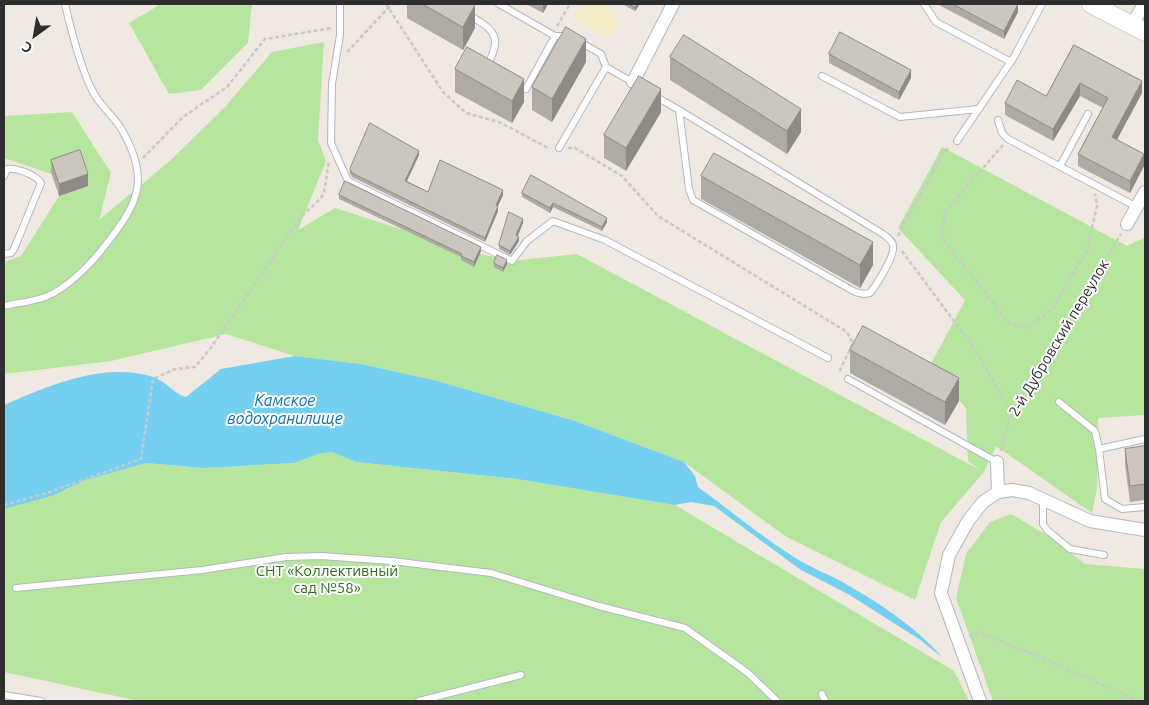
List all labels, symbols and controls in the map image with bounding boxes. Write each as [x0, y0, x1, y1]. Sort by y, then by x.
north arrow [10, 10, 60, 60]
text: С [19, 39, 35, 57]
street label: 2-й Дубровский переулок [1005, 256, 1113, 420]
water label: Камское водохранилище [227, 391, 343, 429]
park label: СНТ «Коллективный сад №58» [256, 562, 398, 597]

